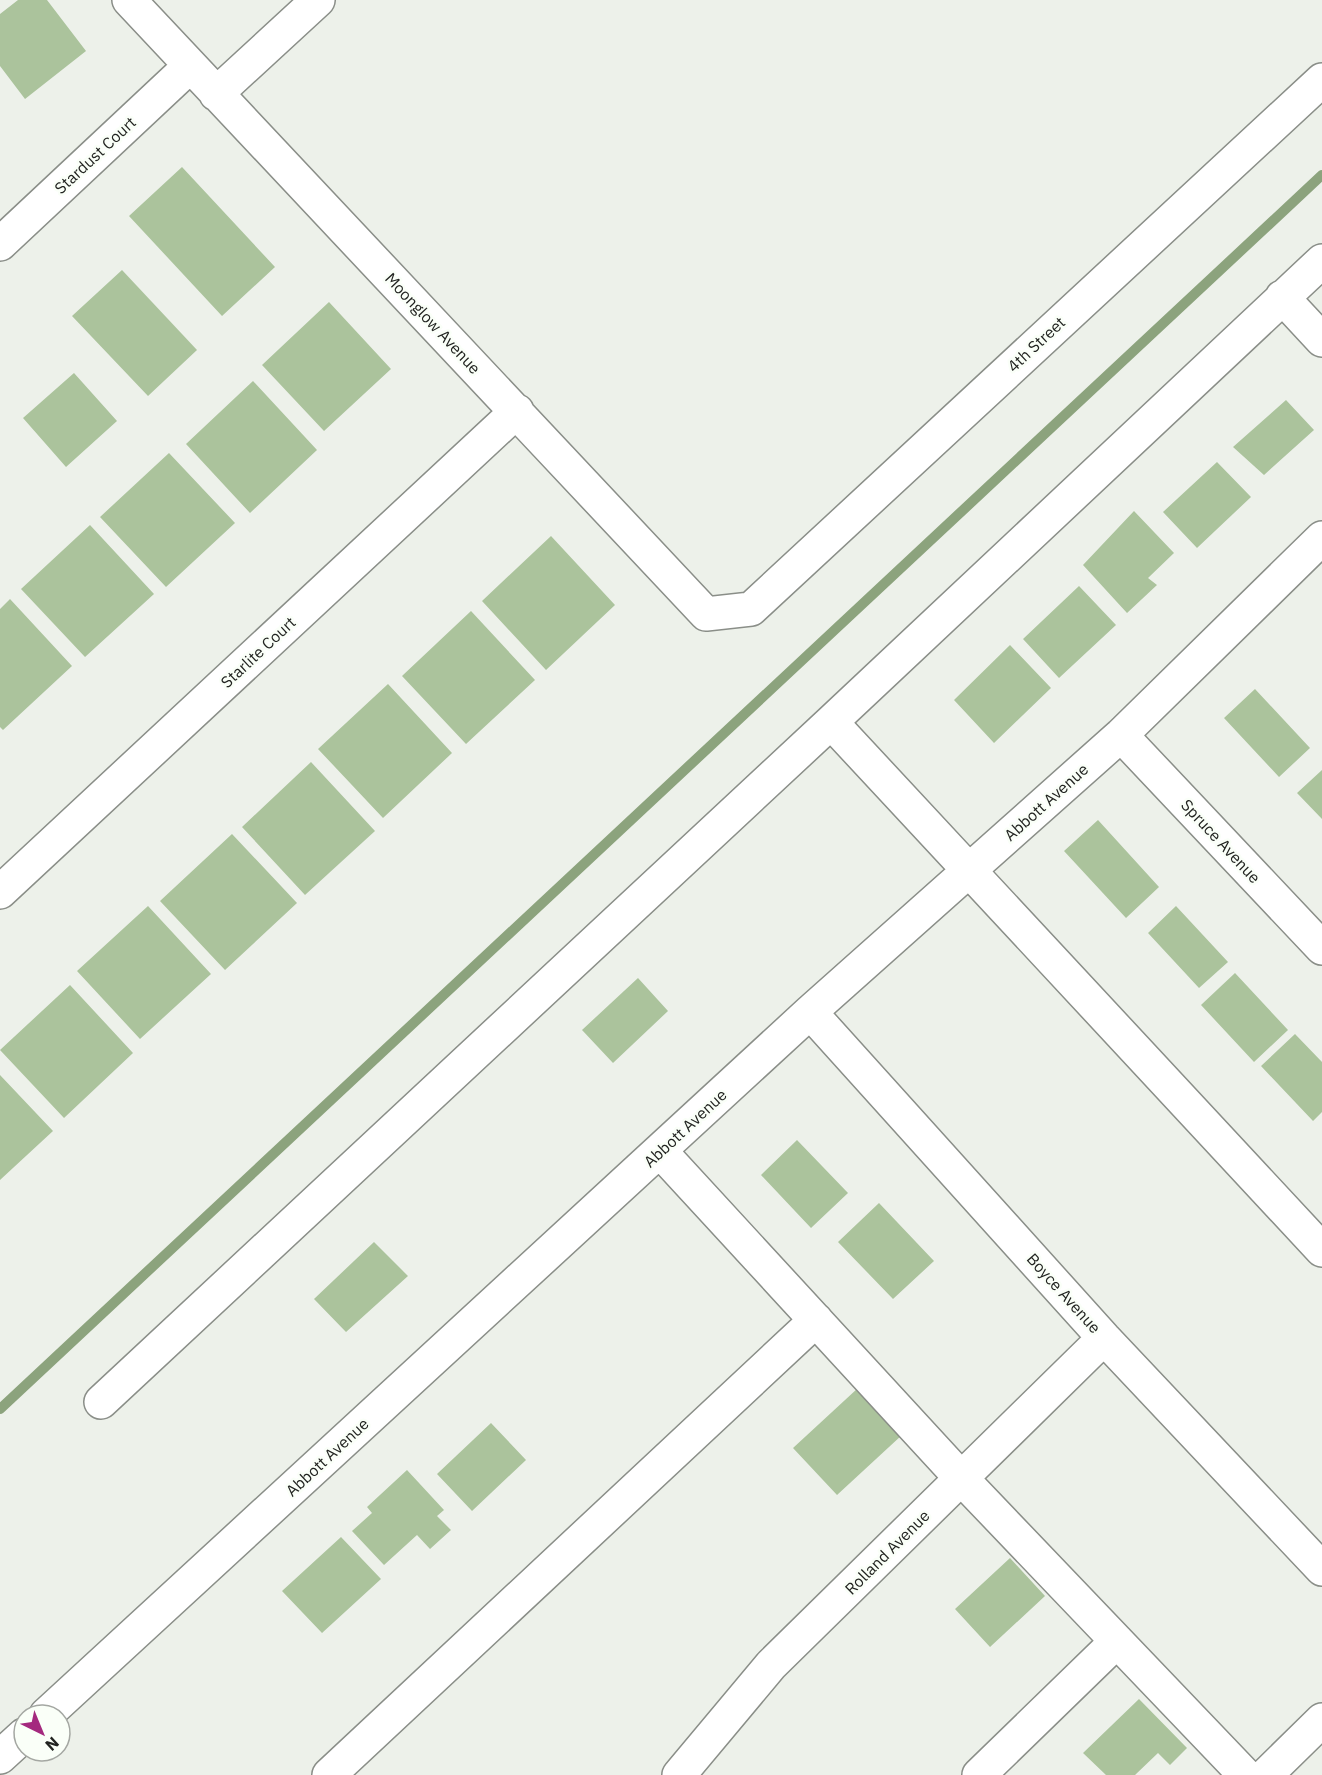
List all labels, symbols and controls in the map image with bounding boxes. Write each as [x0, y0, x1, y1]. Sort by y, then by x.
street label: Stardust Court [50, 112, 140, 198]
street label: Moonglow Avenue [381, 268, 485, 378]
street label: 4th Street [1003, 312, 1069, 376]
street label: Starlite Court [216, 612, 300, 692]
street label: Abbott Avenue [1000, 759, 1092, 845]
street label: Spruce Avenue [1177, 795, 1265, 887]
street label: Abbott Avenue [639, 1084, 731, 1171]
street label: Boyce Avenue [1023, 1249, 1105, 1337]
street label: Abbott Avenue [281, 1413, 373, 1500]
street label: Rolland Avenue [840, 1505, 934, 1599]
north arrow [12, 1703, 72, 1763]
text: N [41, 1733, 63, 1755]

